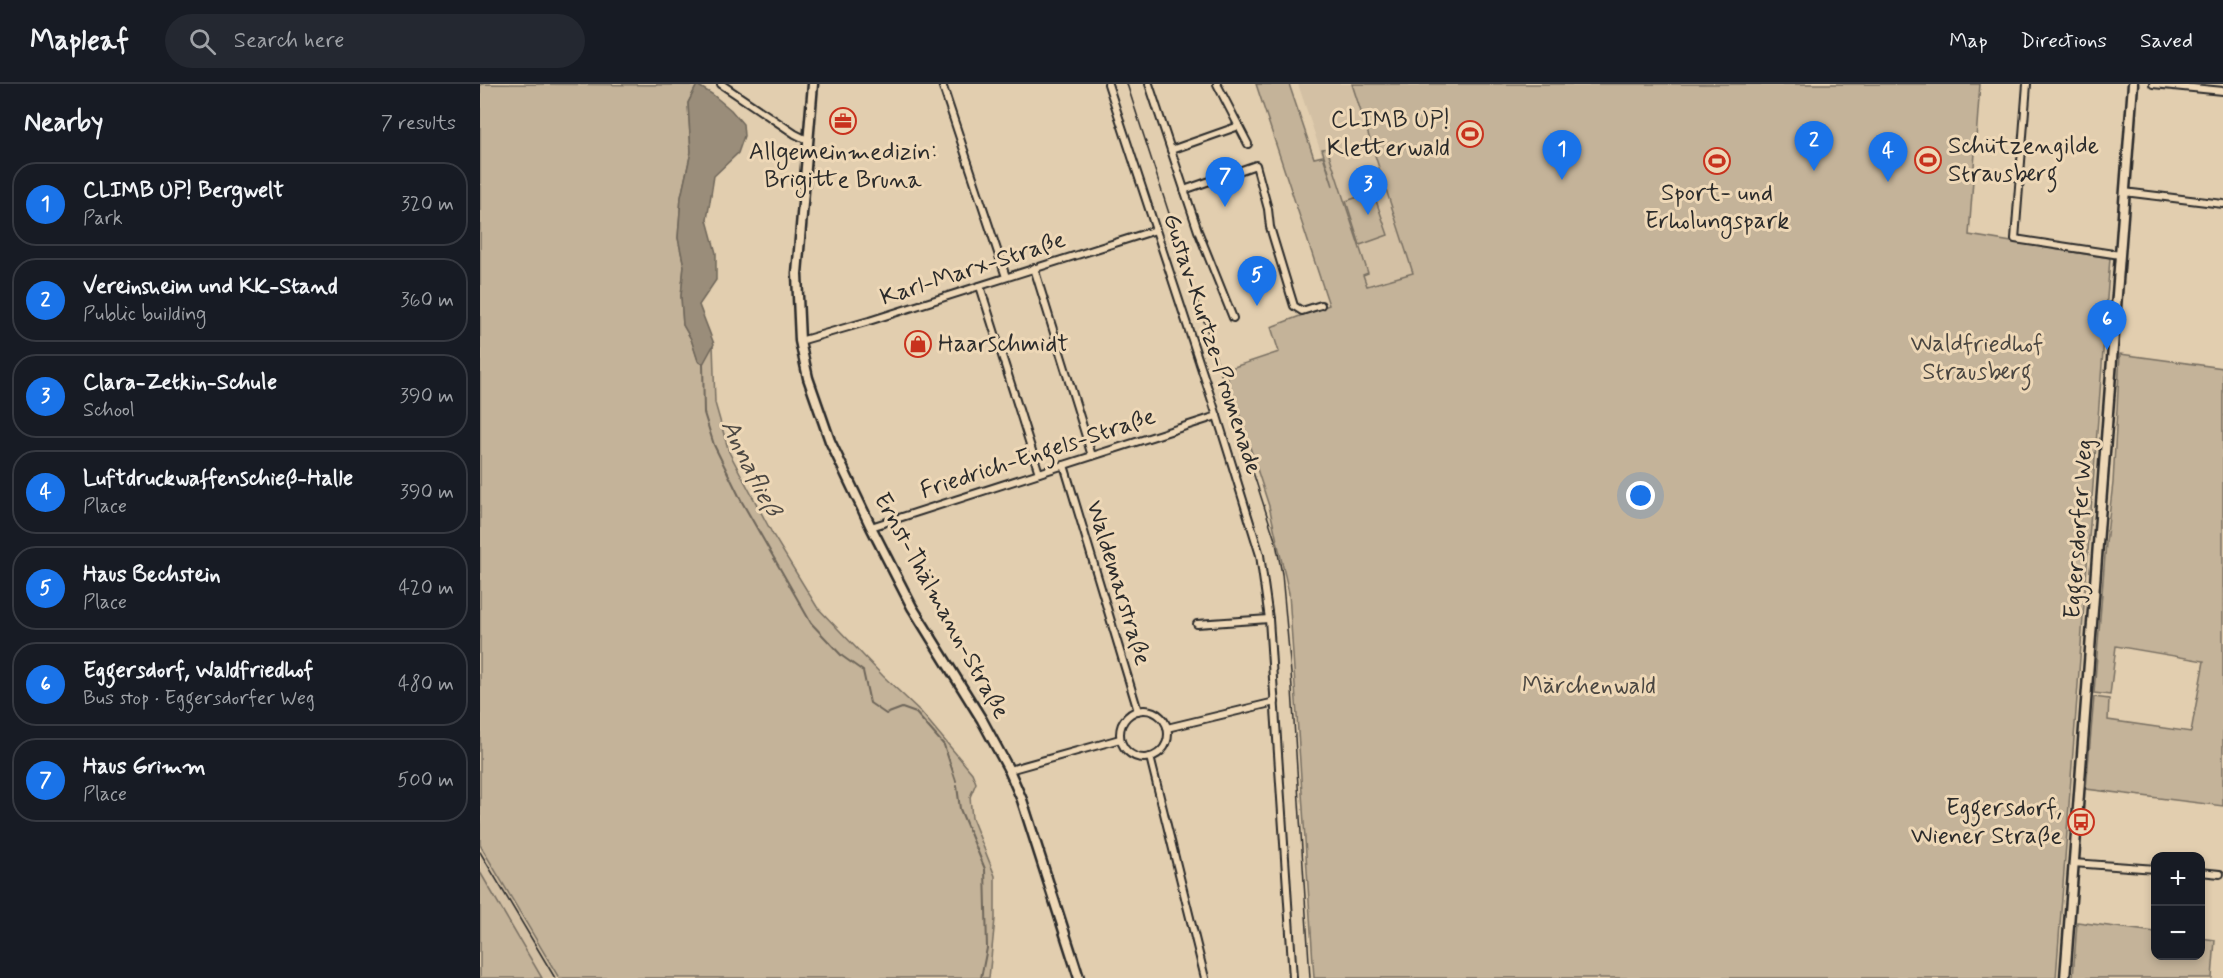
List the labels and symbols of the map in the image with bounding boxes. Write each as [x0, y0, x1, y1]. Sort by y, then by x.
place label: CLIMB UP! Kletterwald [1327, 105, 1450, 164]
office icon: Allgemeinmedizin: Brigitte Bruna [828, 106, 858, 136]
sports icon: CLIMB UP! Kletterwald [1455, 119, 1485, 149]
pin: 2 [1794, 122, 1834, 171]
pin: 1 [1542, 130, 1582, 180]
place label: Schützengilde Strausberg [1948, 131, 2099, 193]
pin: 4 [1868, 132, 1908, 182]
place label: Allgemeinmedizin: Brigitte Bruna [749, 137, 937, 198]
sports icon: Schützengilde Strausberg [1913, 145, 1943, 175]
sports icon: Sport- und Erholungspark [1702, 146, 1732, 176]
pin: 7 [1206, 158, 1244, 207]
pin: 3 [1348, 166, 1388, 215]
place label: Sport- und Erholungspark [1645, 178, 1789, 239]
street label: Gustav-Kurtze-Promenade [1155, 209, 1269, 479]
street label: Karl-Marx-Straße [877, 224, 1070, 314]
pin: 5 [1238, 256, 1276, 306]
pin: 6 [2088, 300, 2126, 350]
shop icon: Haarschmidt [903, 329, 933, 359]
place label: Haarschmidt [938, 329, 1069, 360]
park label: Waldfriedhof Strausberg [1911, 329, 2043, 391]
street label: Friedrich-Engels-Straße [916, 401, 1161, 510]
water label: Annafließ [712, 414, 789, 525]
street label: Eggersdorfer Weg [2057, 438, 2104, 620]
your location [1626, 481, 1655, 510]
street label: Ernst-Thälmann-Straße [866, 487, 1016, 725]
street label: Waldemarstraße [1078, 497, 1158, 669]
park label: Märchenwald [1522, 671, 1656, 702]
place label: Eggersdorf, Wiener Straße [1911, 793, 2062, 852]
bus stop icon: Eggersdorf, Wiener Straße [2066, 807, 2096, 837]

